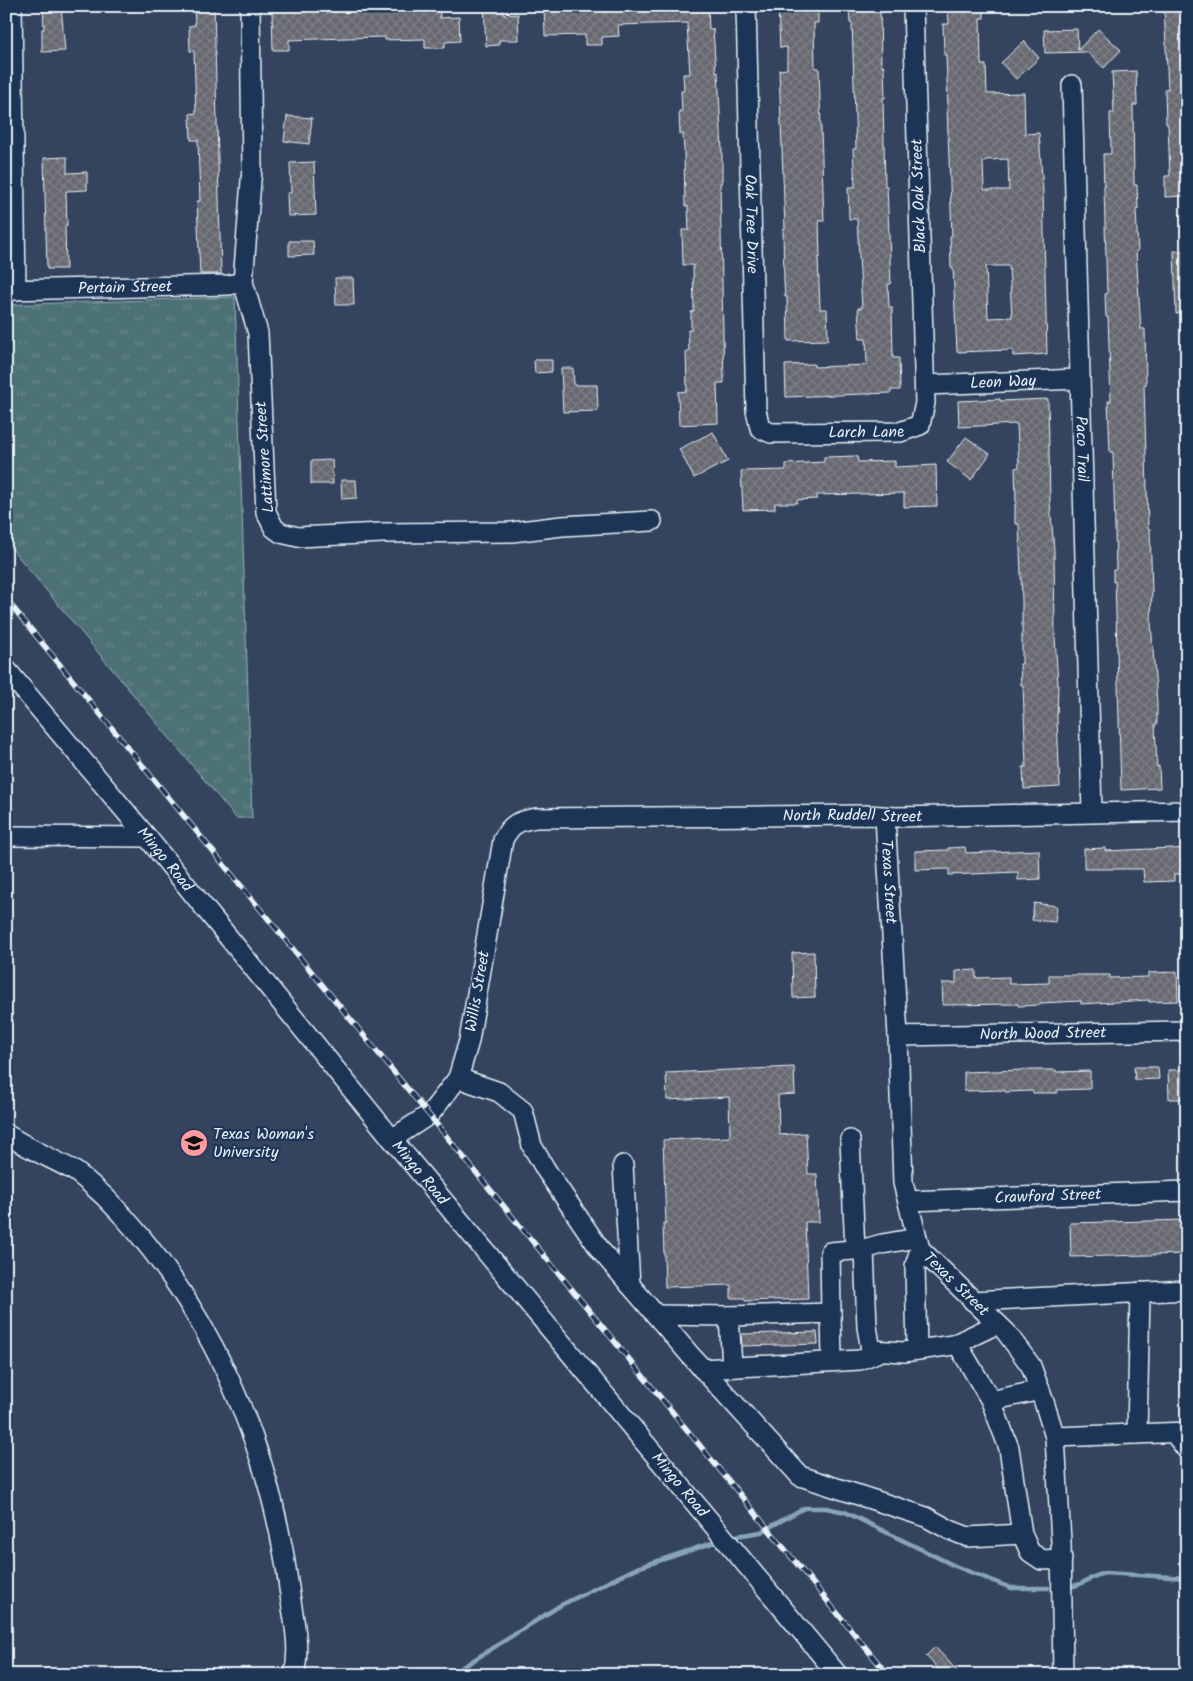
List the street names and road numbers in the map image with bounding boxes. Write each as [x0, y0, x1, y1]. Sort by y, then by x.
street label: Black Oak Street [904, 138, 933, 254]
street label: Oak Tree Drive [738, 174, 765, 274]
street label: Pertain Street [78, 274, 173, 301]
street label: Leon Way [970, 368, 1037, 396]
street label: Lattimore Street [249, 400, 281, 514]
street label: Paco Trail [1069, 415, 1095, 482]
street label: Larch Lane [828, 419, 908, 445]
street label: North Ruddell Street [783, 802, 923, 830]
street label: Mingo Road [131, 821, 200, 898]
street label: Texas Street [874, 839, 904, 925]
street label: Willis Street [458, 948, 497, 1034]
street label: North Wood Street [979, 1020, 1107, 1047]
street label: Mingo Road [385, 1135, 455, 1212]
street label: Crawford Street [994, 1182, 1103, 1210]
street label: Texas Street [917, 1246, 996, 1323]
street label: Mingo Road [645, 1447, 715, 1524]

